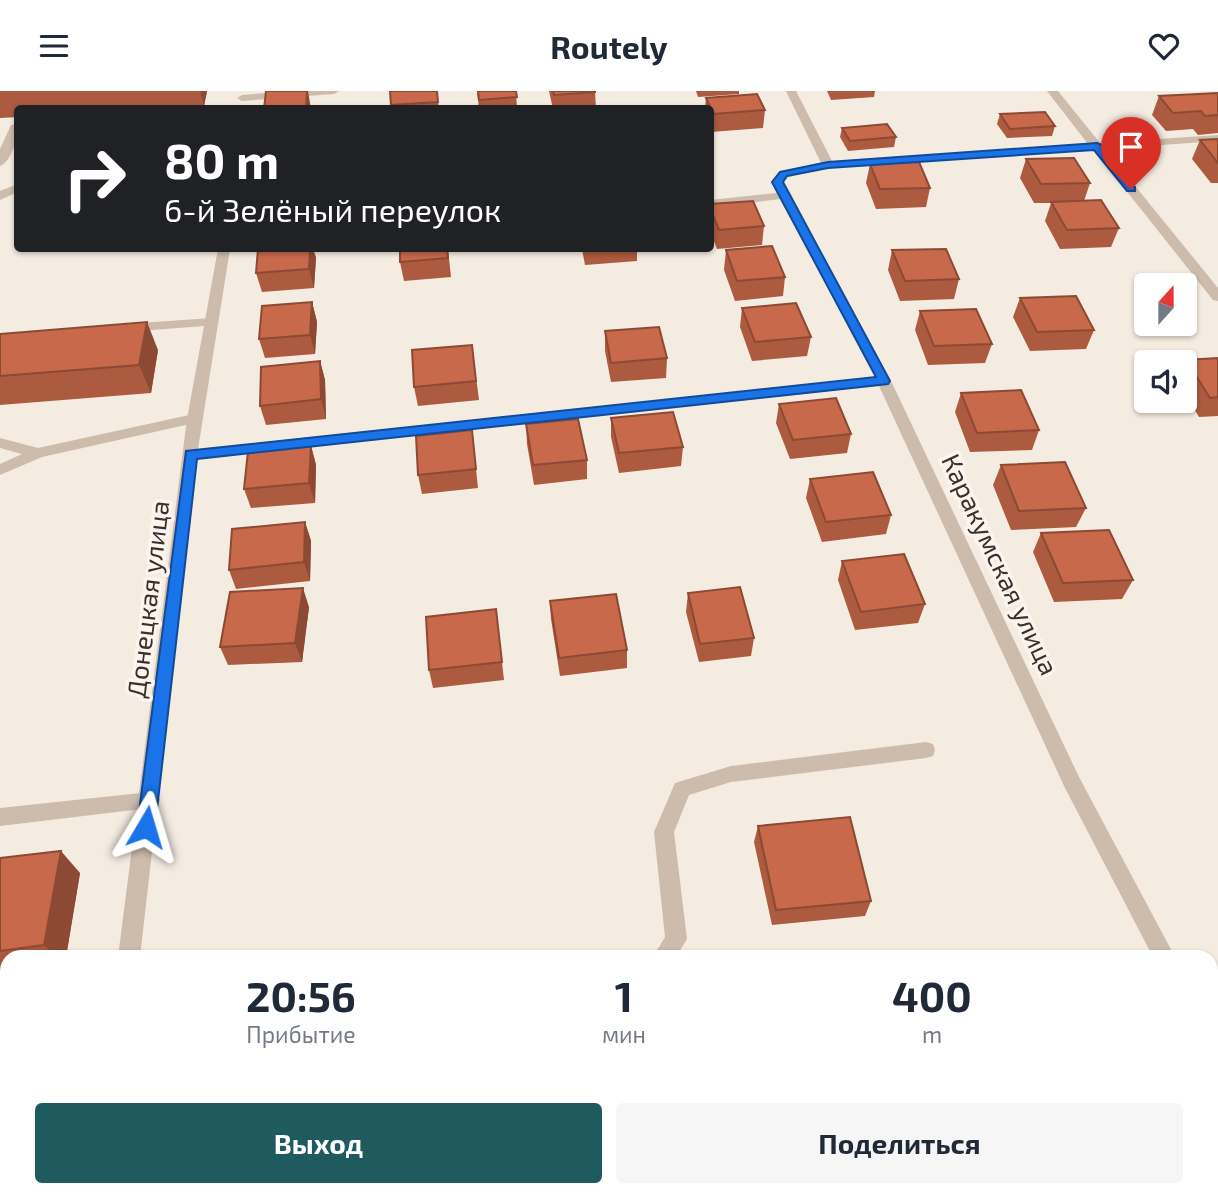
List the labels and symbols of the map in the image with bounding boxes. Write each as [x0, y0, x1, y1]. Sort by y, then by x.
pin [1101, 117, 1161, 189]
north arrow [1134, 273, 1197, 336]
street label: Каракумская улица [935, 449, 1066, 680]
street label: Донецкая улица [120, 499, 175, 699]
position arrow [109, 790, 183, 864]

